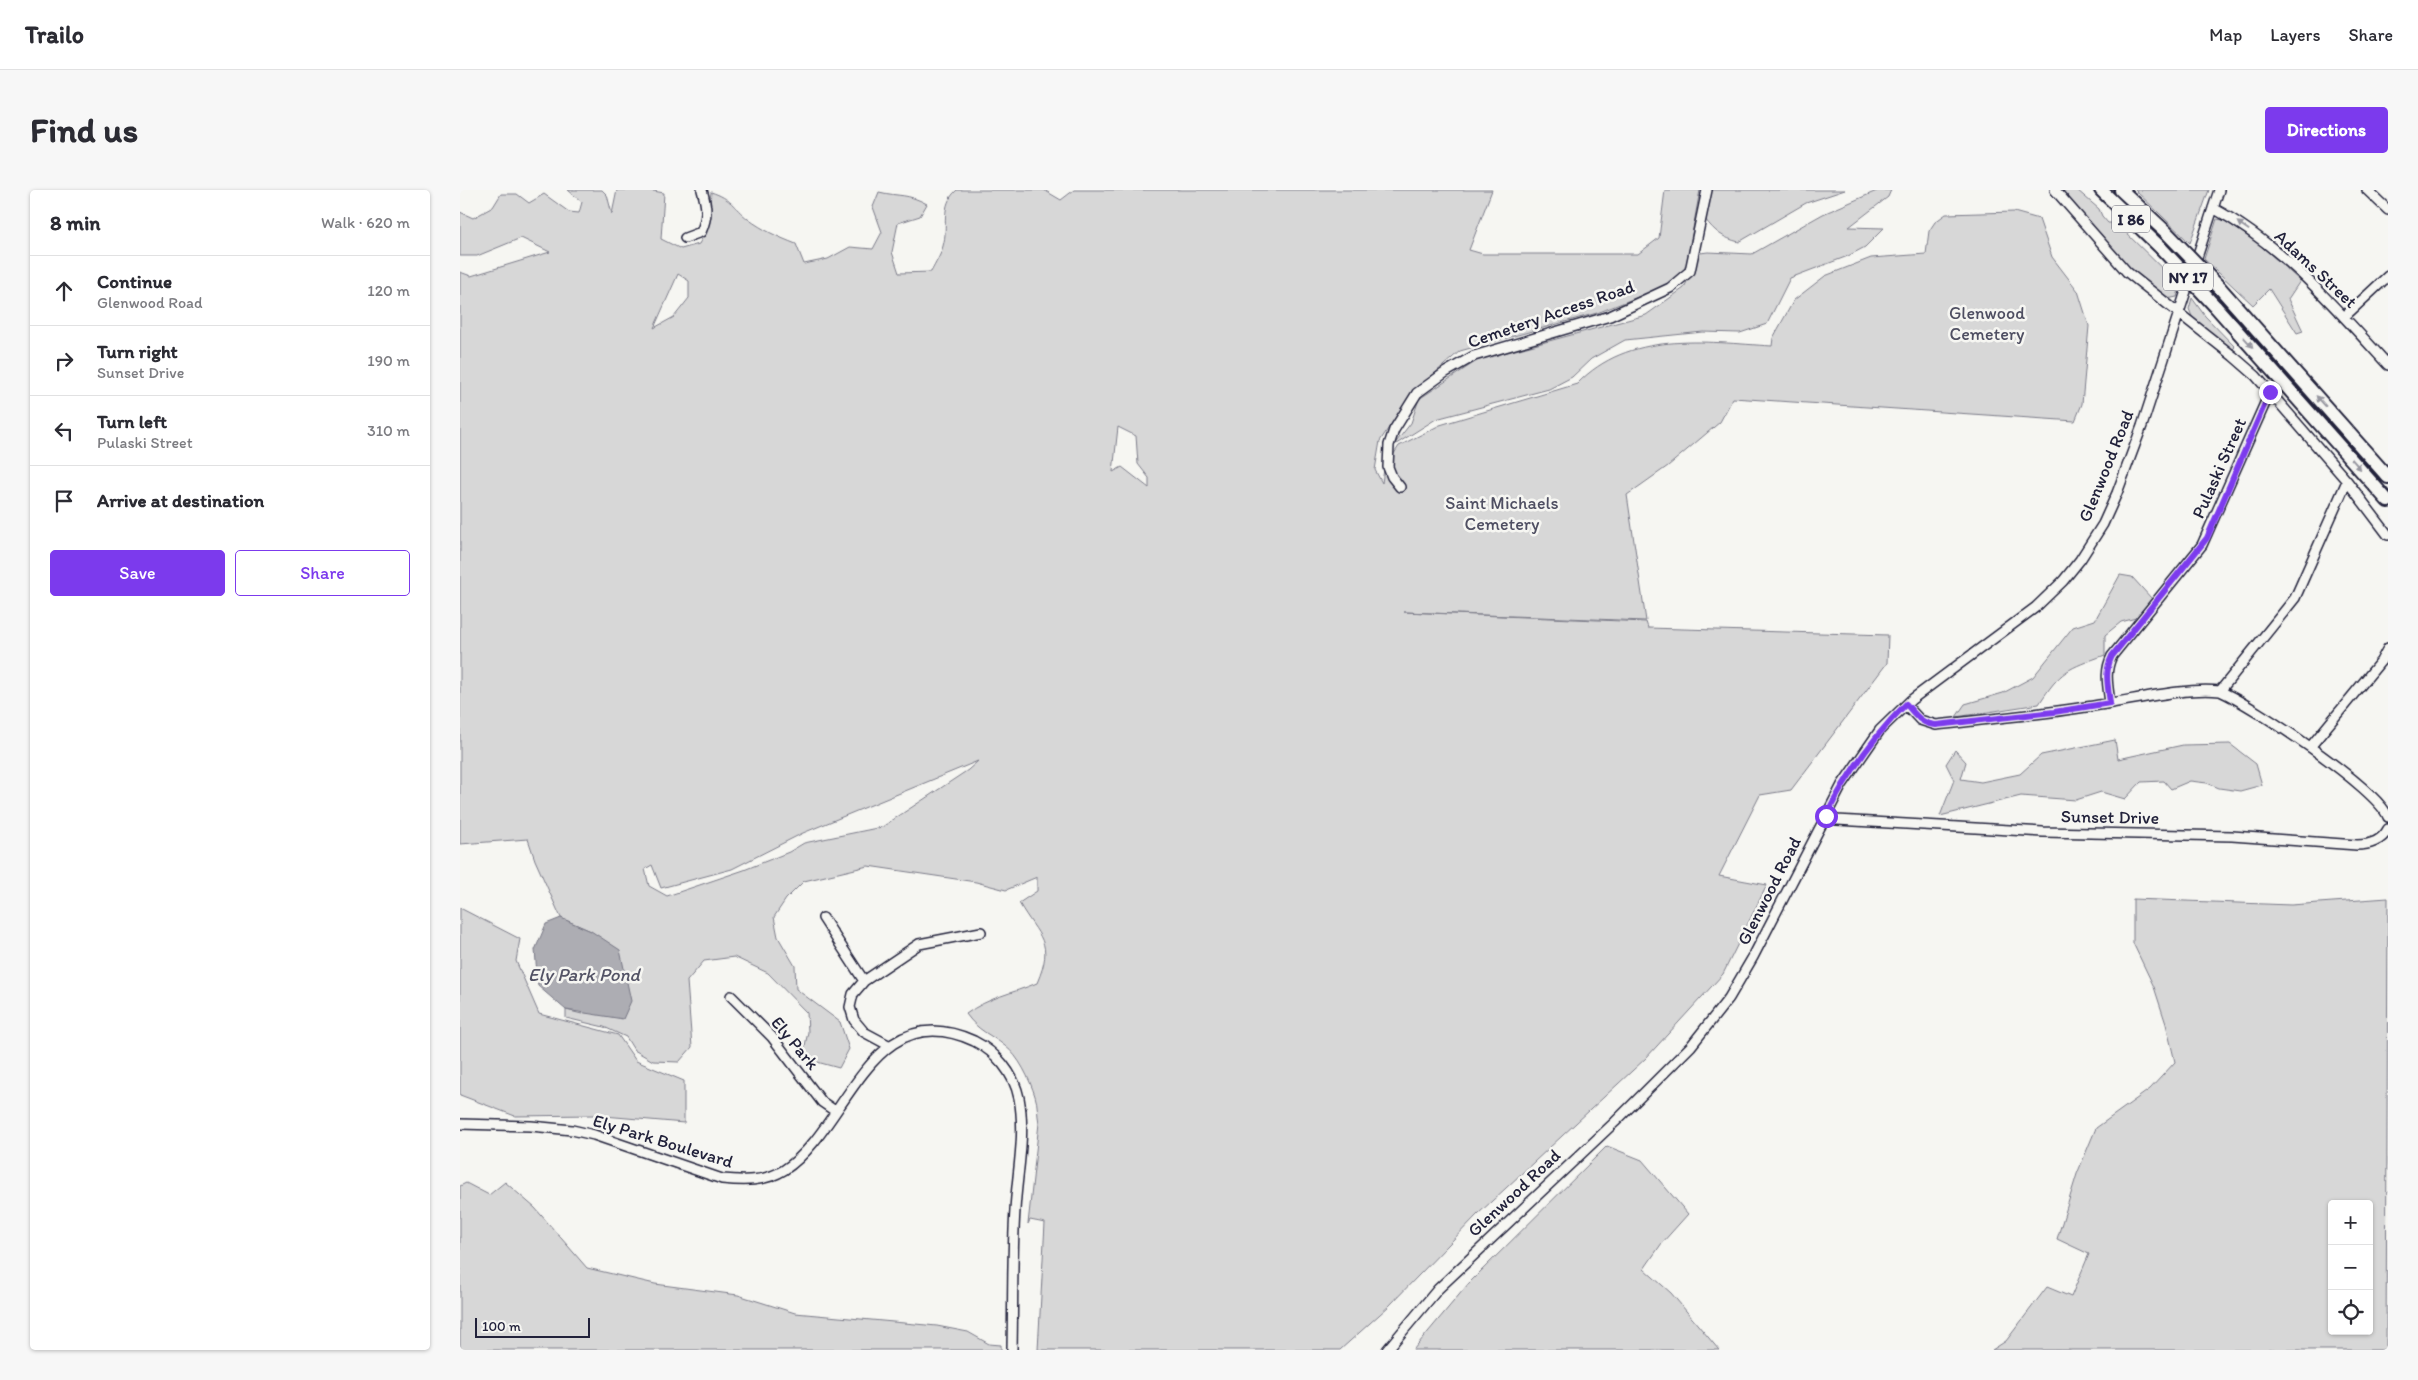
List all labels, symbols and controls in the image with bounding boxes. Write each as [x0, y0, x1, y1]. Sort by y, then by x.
text: Trailo [25, 20, 84, 49]
text: Map [2209, 24, 2242, 46]
text: Layers [2270, 24, 2320, 46]
text: Share [2348, 24, 2393, 46]
button: Directions [2265, 107, 2388, 153]
text: Find us [30, 109, 138, 151]
road number: I 86 [2112, 205, 2150, 232]
text: 8 min [50, 210, 100, 235]
text: Walk · 620 m [321, 213, 410, 232]
one-way arrow [2237, 221, 2250, 231]
street label: Adams Street [2270, 225, 2362, 313]
road number: NY 17 [2163, 264, 2213, 290]
text: Continue [97, 270, 172, 293]
street label: Cemetery Access Road [1465, 275, 1637, 353]
icon: ahead [50, 277, 78, 305]
text: 120 m [367, 281, 410, 300]
text: Glenwood Road [97, 293, 203, 312]
park label: Glenwood Cemetery [1949, 302, 2025, 345]
one-way arrow [2242, 336, 2254, 348]
text: Turn right [97, 340, 178, 363]
icon: right [50, 347, 78, 375]
text: 190 m [367, 351, 410, 370]
text: Sunset Drive [97, 363, 184, 382]
route end [2259, 381, 2282, 404]
one-way arrow [2315, 396, 2327, 408]
street label: Glenwood Road [2074, 407, 2139, 525]
text: Turn left [97, 410, 167, 433]
street label: Pulaski Street [2187, 414, 2251, 522]
icon: left [50, 417, 78, 445]
text: 310 m [367, 421, 410, 440]
text: Pulaski Street [97, 433, 193, 452]
one-way arrow [2350, 457, 2361, 470]
icon: arrive [50, 487, 78, 515]
text: Arrive at destination [97, 489, 264, 512]
park label: Saint Michaels Cemetery [1445, 492, 1559, 535]
button: Save [50, 550, 225, 596]
button: Share [235, 550, 410, 596]
route start [1815, 805, 1838, 828]
street label: Sunset Drive [2061, 805, 2159, 829]
street label: Glenwood Road [1732, 833, 1806, 949]
water label: Ely Park Pond [528, 963, 642, 986]
street label: Ely Park [766, 1012, 824, 1075]
street label: Ely Park Boulevard [590, 1109, 736, 1173]
street label: Glenwood Road [1463, 1144, 1565, 1242]
map controls [2328, 1200, 2373, 1335]
button: + [2328, 1200, 2373, 1245]
button: − [2328, 1245, 2373, 1290]
button: locate [2328, 1290, 2373, 1335]
scale bar [475, 1315, 590, 1338]
text: 100 m [482, 1318, 521, 1335]

